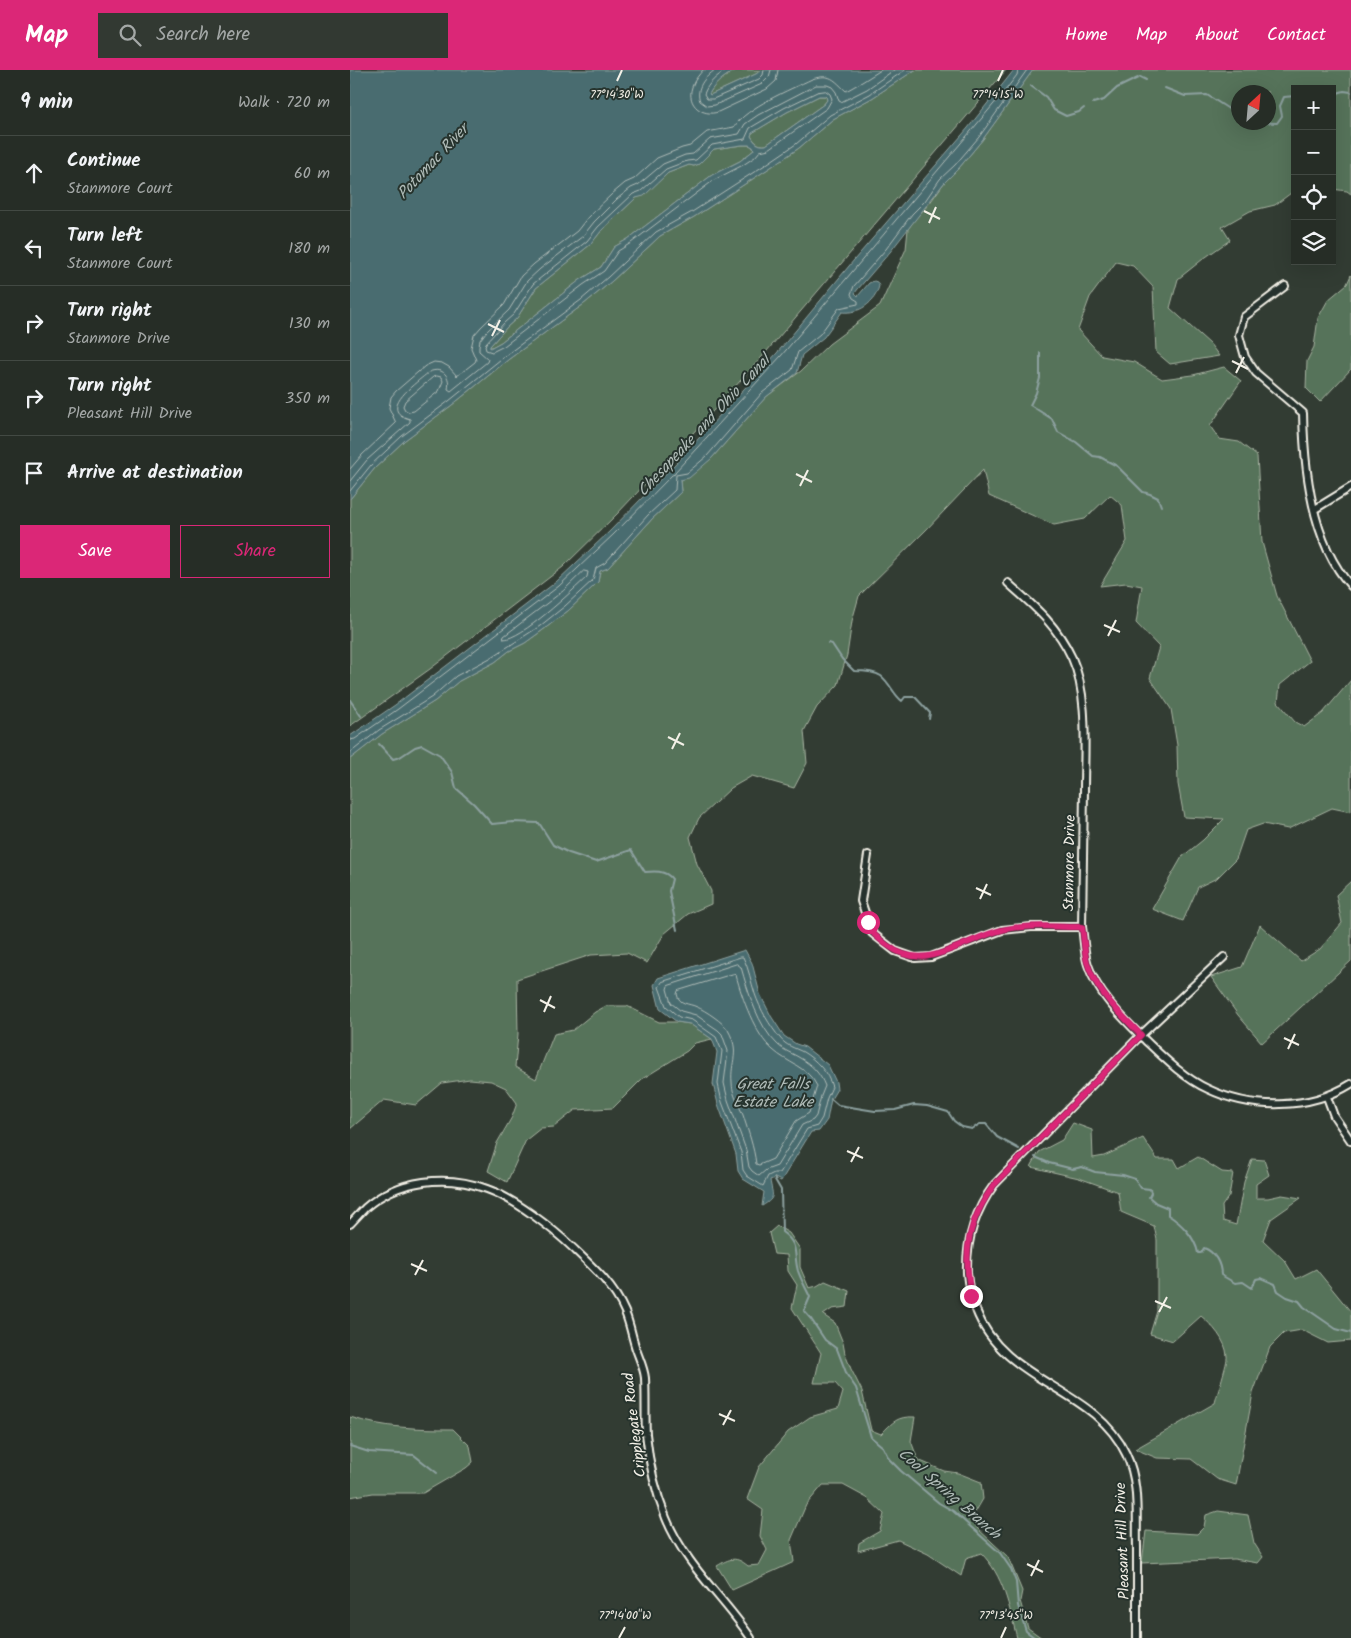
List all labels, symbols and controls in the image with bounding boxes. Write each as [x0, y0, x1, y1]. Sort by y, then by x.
search box [98, 13, 448, 58]
text: Map [25, 16, 68, 55]
text: Search here [156, 20, 250, 50]
icon: search [116, 21, 144, 49]
text: Home [1065, 21, 1108, 50]
text: Map [1136, 21, 1167, 50]
text: About [1195, 21, 1239, 50]
text: Contact [1267, 21, 1326, 50]
text: 77°14'30"W [590, 85, 644, 104]
text: 77°14'15"W [973, 85, 1023, 104]
north arrow [1231, 85, 1276, 130]
map controls [1291, 85, 1336, 265]
button: + [1291, 85, 1336, 130]
text: 9 min [20, 86, 73, 119]
text: Walk · 720 m [238, 90, 330, 115]
water label: Potomac River [391, 116, 477, 205]
button: − [1291, 130, 1336, 175]
text: Continue [67, 146, 140, 176]
icon: ahead [20, 159, 48, 187]
text: 60 m [294, 161, 330, 186]
button: locate [1291, 175, 1336, 220]
text: Stanmore Court [67, 176, 173, 201]
button: layers [1291, 220, 1336, 265]
text: Turn left [67, 221, 142, 251]
icon: left [20, 234, 48, 262]
text: 180 m [288, 236, 330, 261]
text: Stanmore Court [67, 251, 173, 276]
text: Turn right [67, 296, 152, 326]
icon: right [20, 309, 48, 337]
text: 130 m [289, 311, 330, 336]
text: Stanmore Drive [67, 326, 170, 351]
water label: Chesapeake and Ohio Canal [631, 347, 779, 503]
text: Turn right [67, 371, 152, 401]
icon: right [20, 384, 48, 412]
text: 350 m [285, 386, 330, 411]
text: Pleasant Hill Drive [67, 401, 192, 426]
text: Arrive at destination [67, 458, 243, 488]
icon: arrive [20, 459, 48, 487]
button: Save [20, 525, 170, 578]
button: Share [180, 525, 330, 578]
street label: Stanmore Drive [1057, 814, 1083, 911]
route start [857, 911, 880, 934]
water label: Great Falls Estate Lake [733, 1072, 815, 1115]
route end [960, 1285, 983, 1308]
street label: Cripplegate Road [617, 1371, 653, 1479]
water label: Cool Spring Branch [892, 1442, 1007, 1547]
street label: Pleasant Hill Drive [1109, 1482, 1137, 1600]
text: 77°14'00"W [599, 1606, 651, 1625]
text: 77°13'45"W [979, 1606, 1033, 1625]

